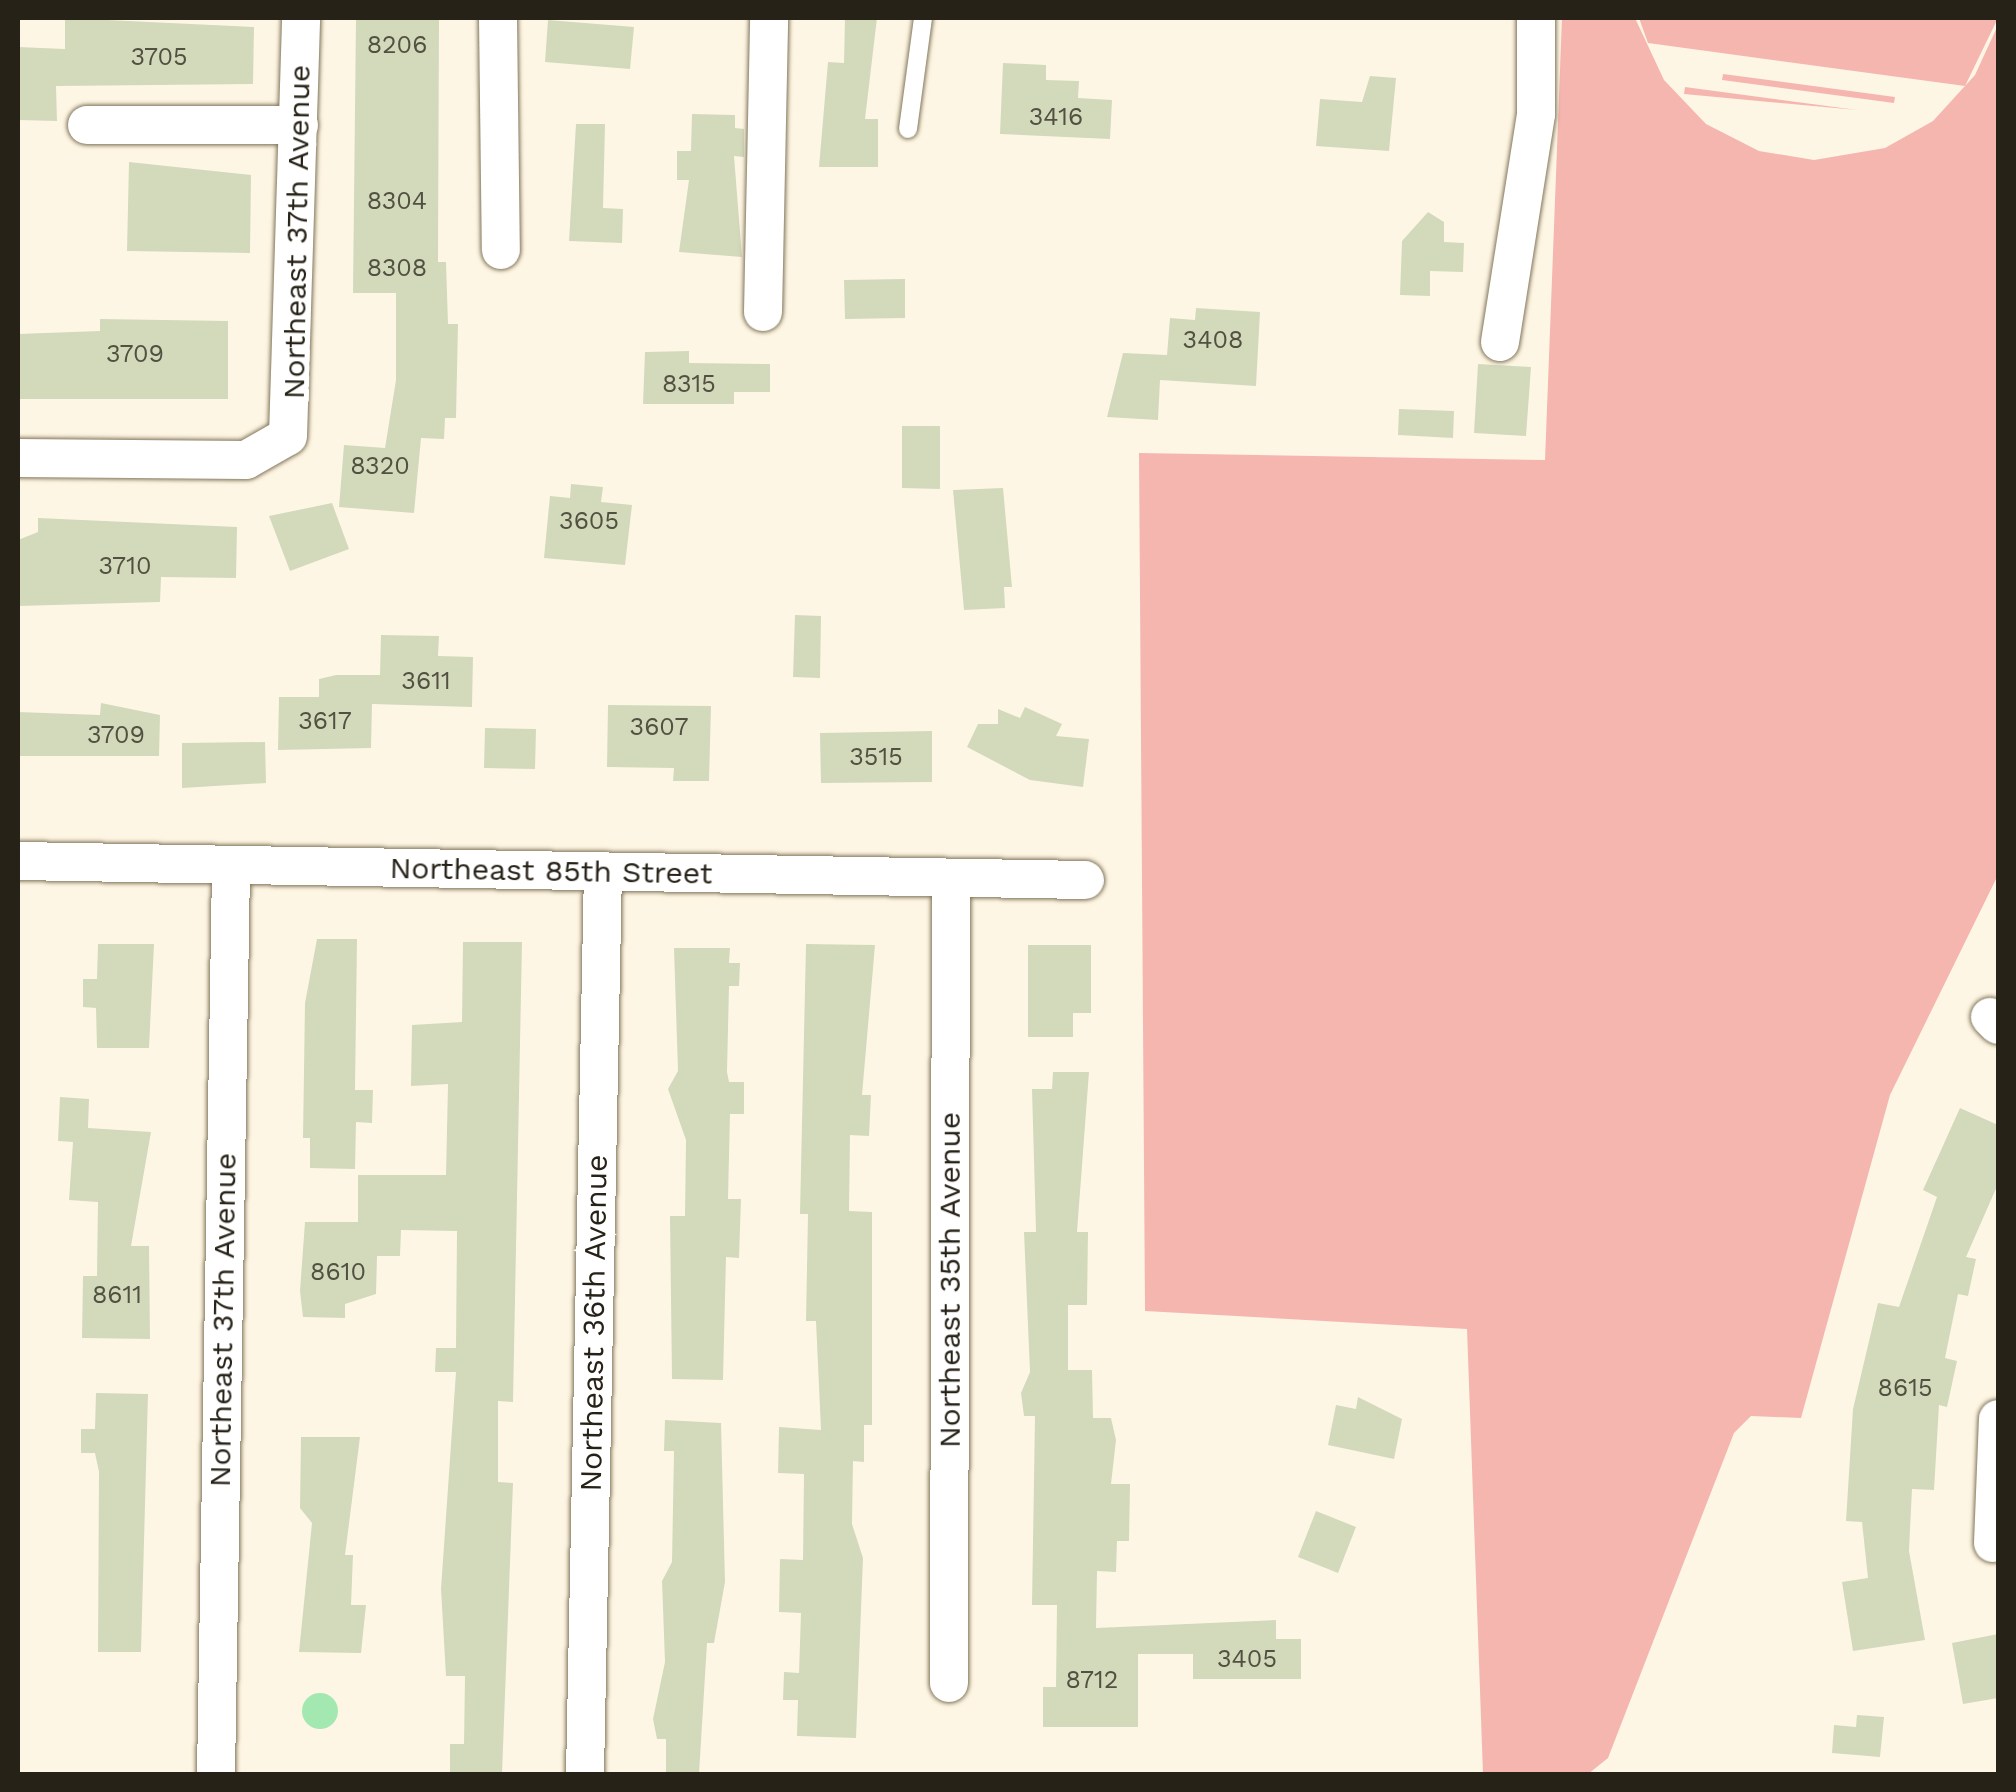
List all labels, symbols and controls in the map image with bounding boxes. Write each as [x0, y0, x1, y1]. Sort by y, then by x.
house number: 8206 [367, 30, 427, 60]
house number: 3705 [130, 42, 188, 72]
street label: Northeast 37th Avenue [276, 64, 318, 400]
house number: 3416 [1029, 102, 1083, 132]
house number: 8304 [367, 186, 427, 216]
house number: 8308 [367, 253, 427, 283]
house number: 3408 [1183, 325, 1243, 355]
house number: 3709 [106, 339, 164, 369]
house number: 8315 [662, 369, 716, 399]
house number: 8320 [350, 451, 410, 481]
house number: 3605 [559, 506, 619, 536]
house number: 3710 [99, 551, 151, 581]
house number: 3611 [401, 666, 451, 696]
house number: 3617 [298, 706, 352, 736]
house number: 3607 [630, 712, 688, 742]
house number: 3709 [87, 720, 145, 750]
house number: 3515 [849, 742, 903, 772]
street label: Northeast 85th Street [389, 850, 713, 892]
street label: Northeast 35th Avenue [932, 1111, 968, 1449]
street label: Northeast 37th Avenue [202, 1152, 244, 1488]
street label: Northeast 36th Avenue [573, 1154, 615, 1492]
house number: 8610 [310, 1257, 366, 1287]
house number: 8611 [92, 1280, 142, 1310]
house number: 8615 [1878, 1373, 1932, 1403]
house number: 3405 [1217, 1644, 1277, 1674]
house number: 8712 [1066, 1665, 1118, 1695]

